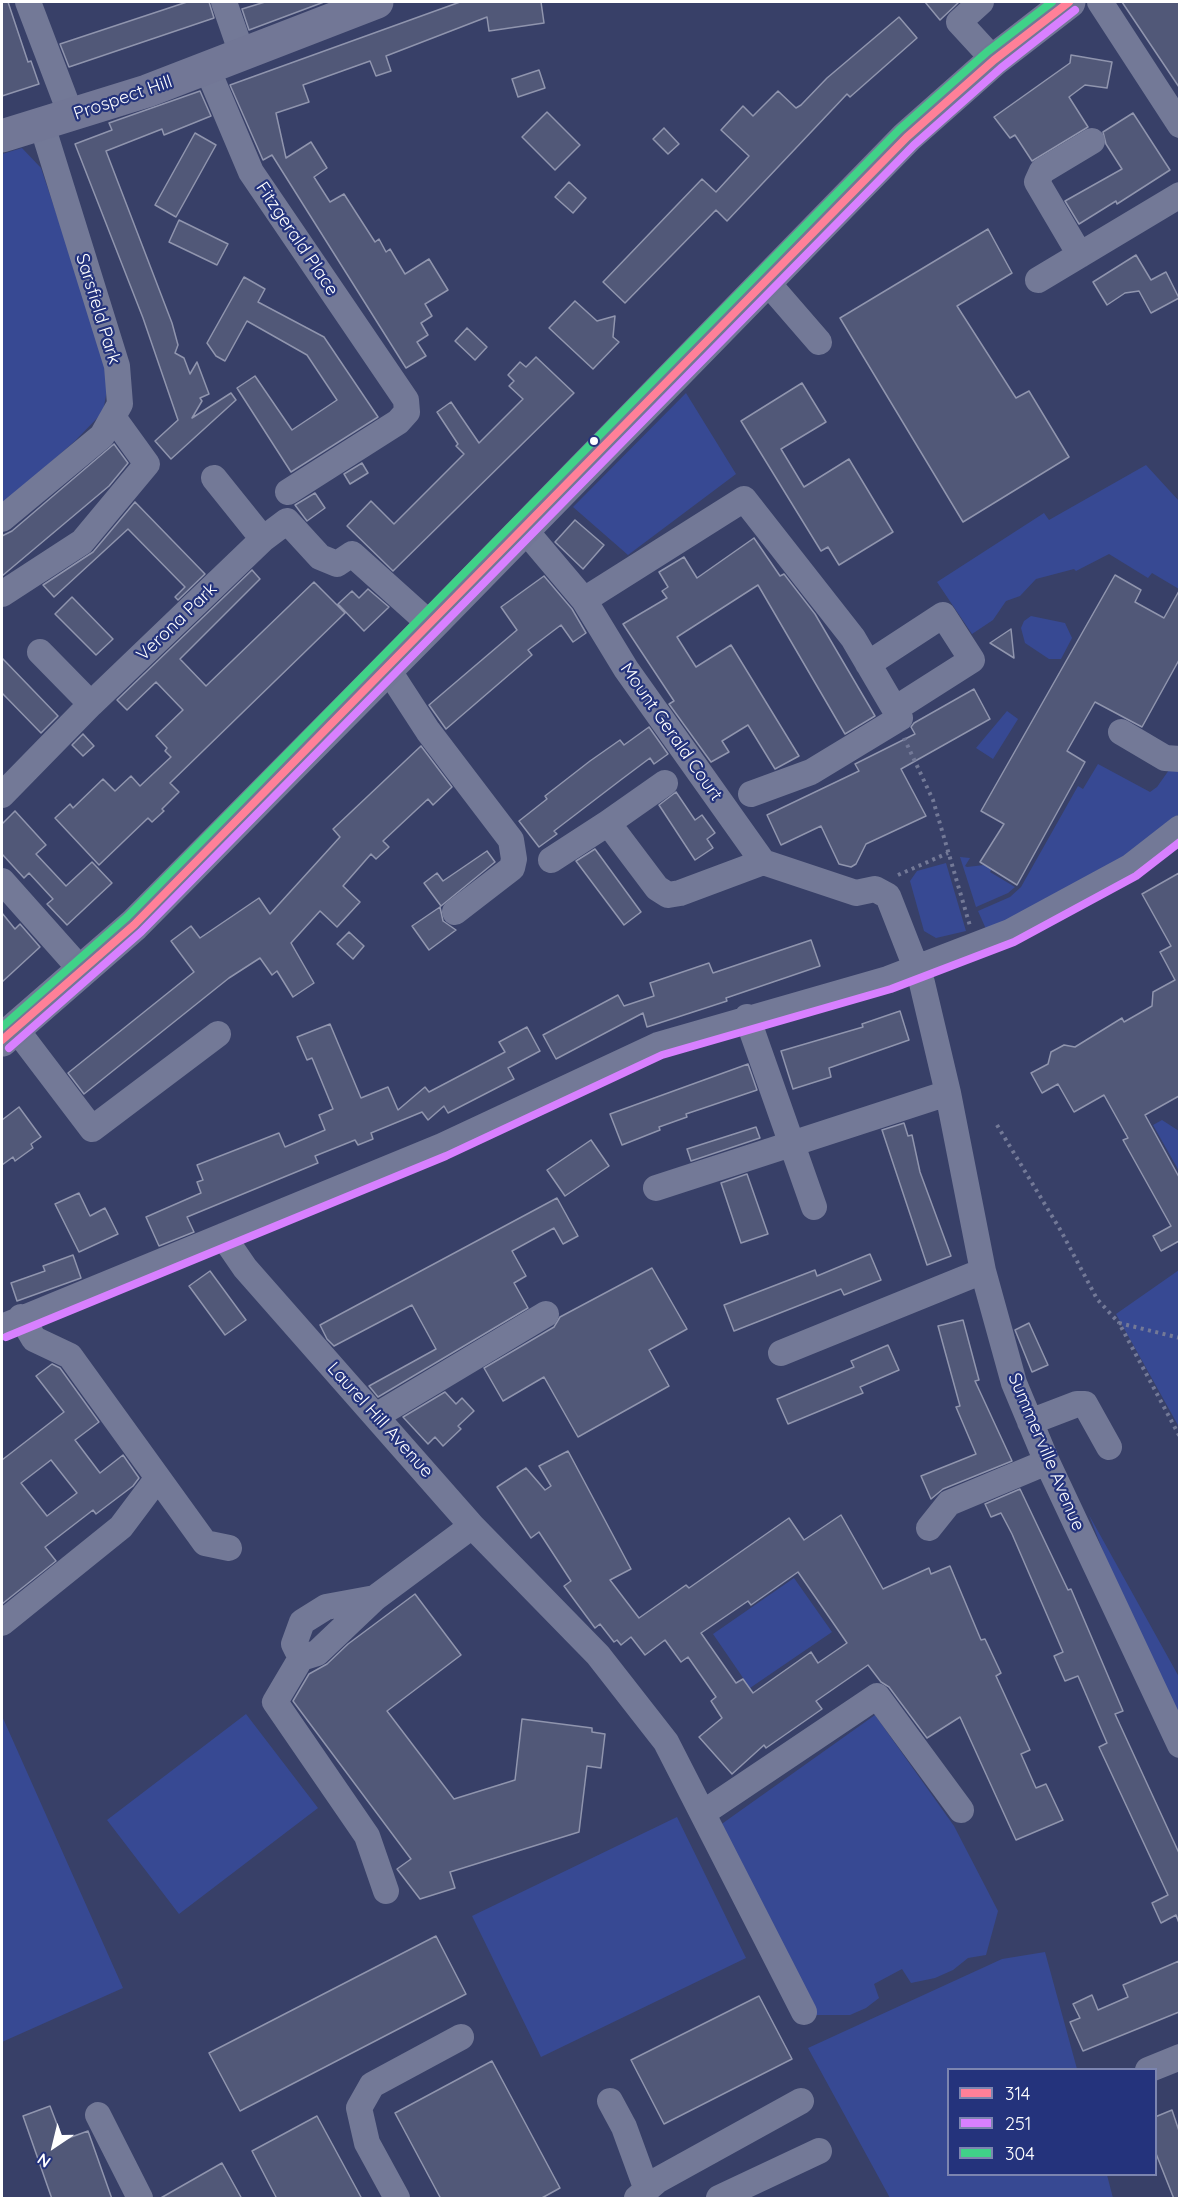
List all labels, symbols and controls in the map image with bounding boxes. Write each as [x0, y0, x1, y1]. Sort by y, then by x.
street label: Prospect Hill [71, 71, 175, 125]
street label: Fitzgerald Place [251, 178, 343, 300]
street label: Sarsfield Park [71, 251, 125, 367]
unlabelled marker [588, 435, 600, 447]
street label: Verona Park [132, 578, 222, 666]
street label: Mount Gerald Court [615, 659, 727, 805]
street label: Laurel Hill Avenue [323, 1358, 437, 1482]
street label: Summerville Avenue [1003, 1370, 1089, 1534]
legend [947, 2068, 1157, 2176]
text: 314 [1005, 2082, 1030, 2105]
text: 251 [1005, 2112, 1031, 2135]
north arrow [24, 2116, 84, 2176]
text: 304 [1005, 2142, 1035, 2165]
text: N [33, 2149, 54, 2172]

